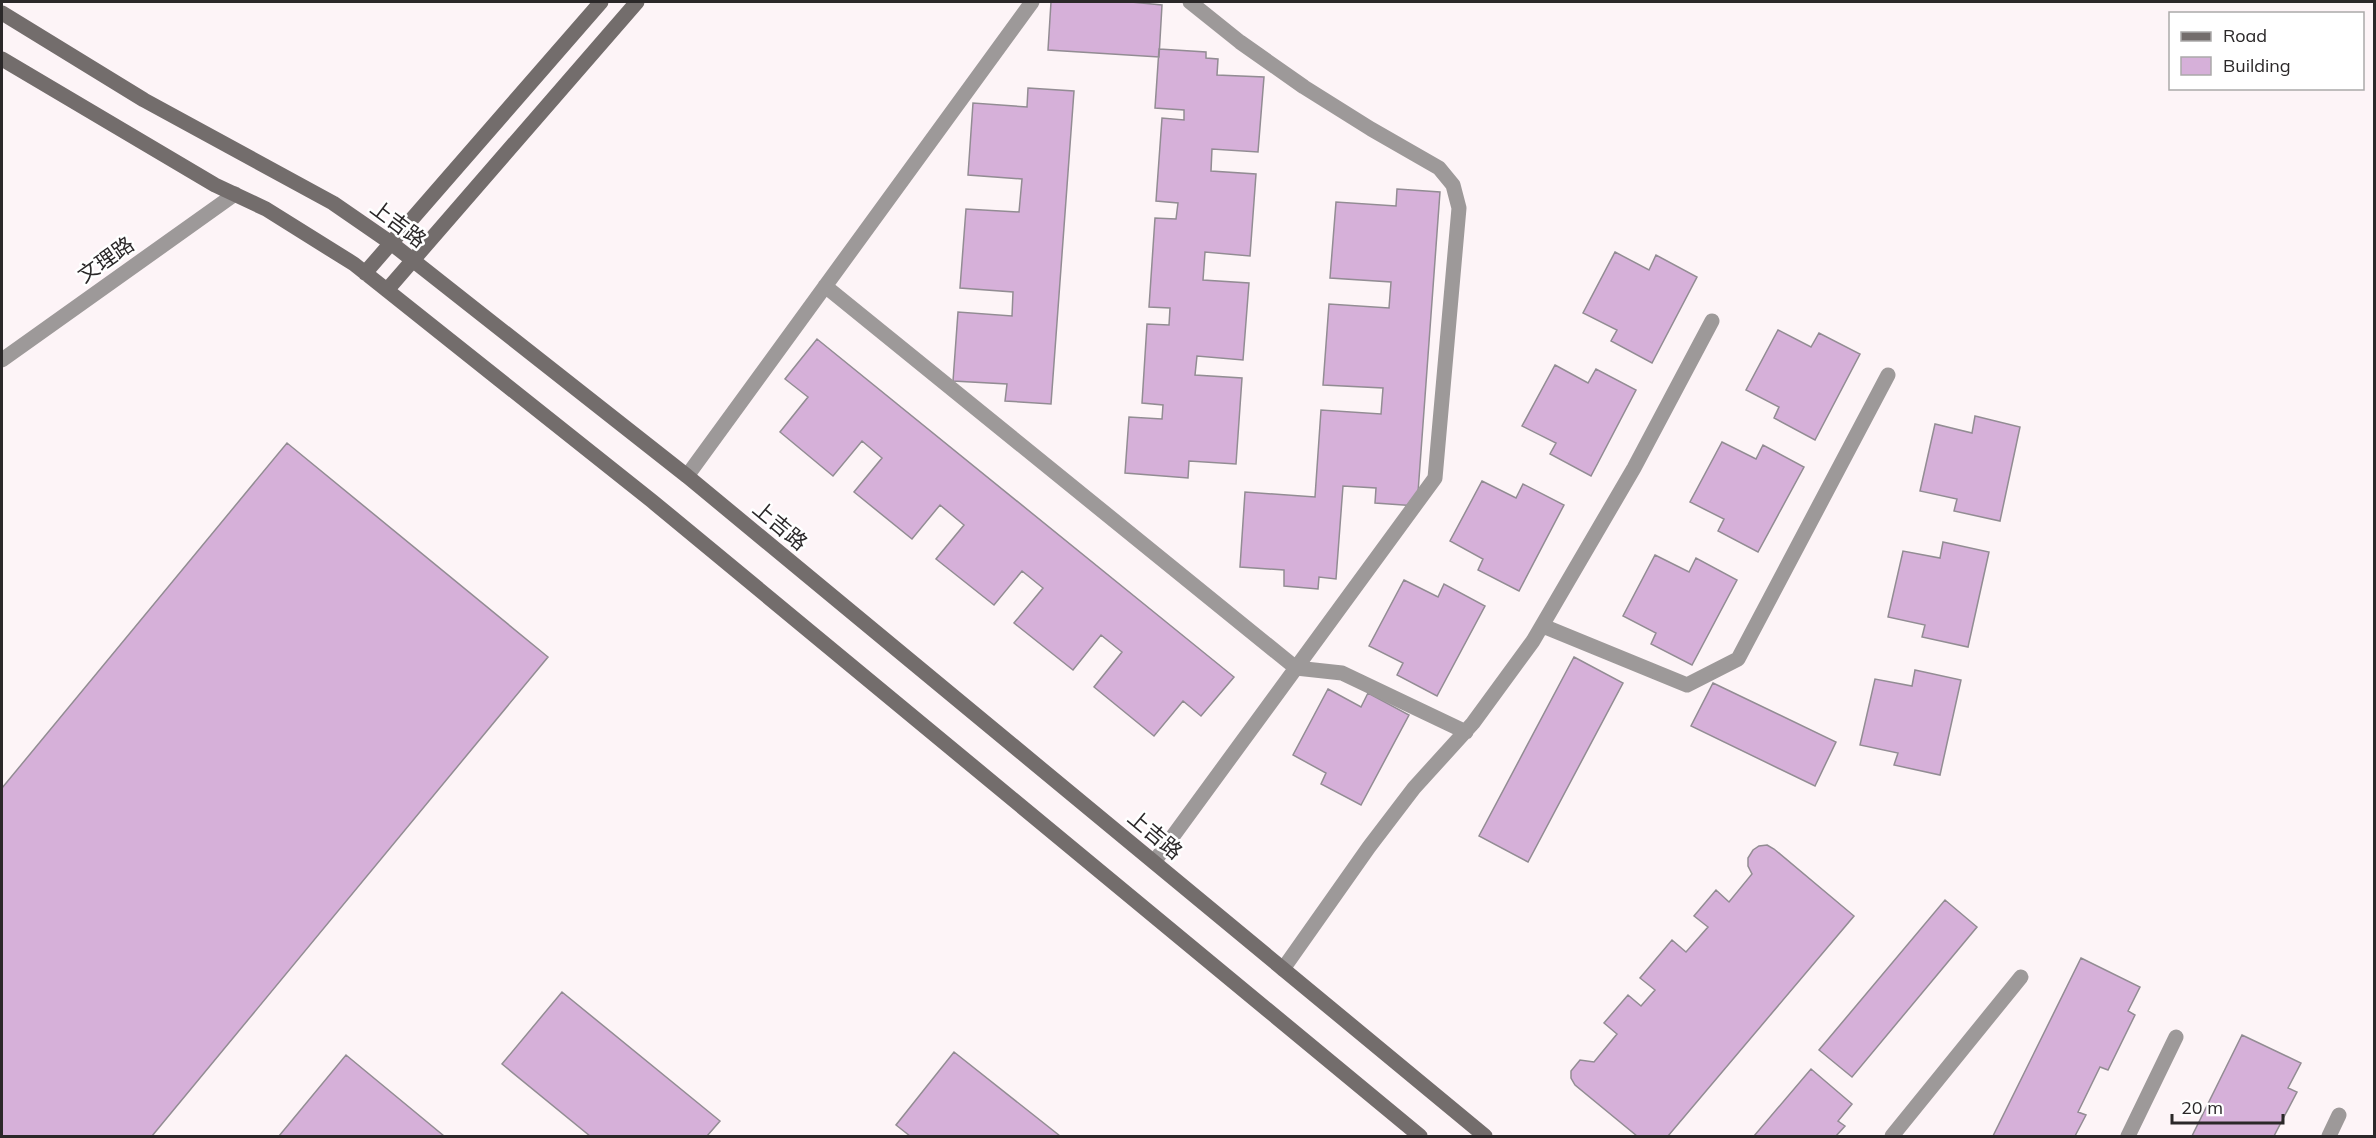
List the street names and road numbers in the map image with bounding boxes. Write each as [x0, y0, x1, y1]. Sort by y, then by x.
street label: 上吉路 [366, 194, 432, 253]
street label: 文理路 [72, 230, 139, 288]
street label: 上吉路 [748, 495, 813, 555]
street label: 上吉路 [1123, 804, 1188, 864]

